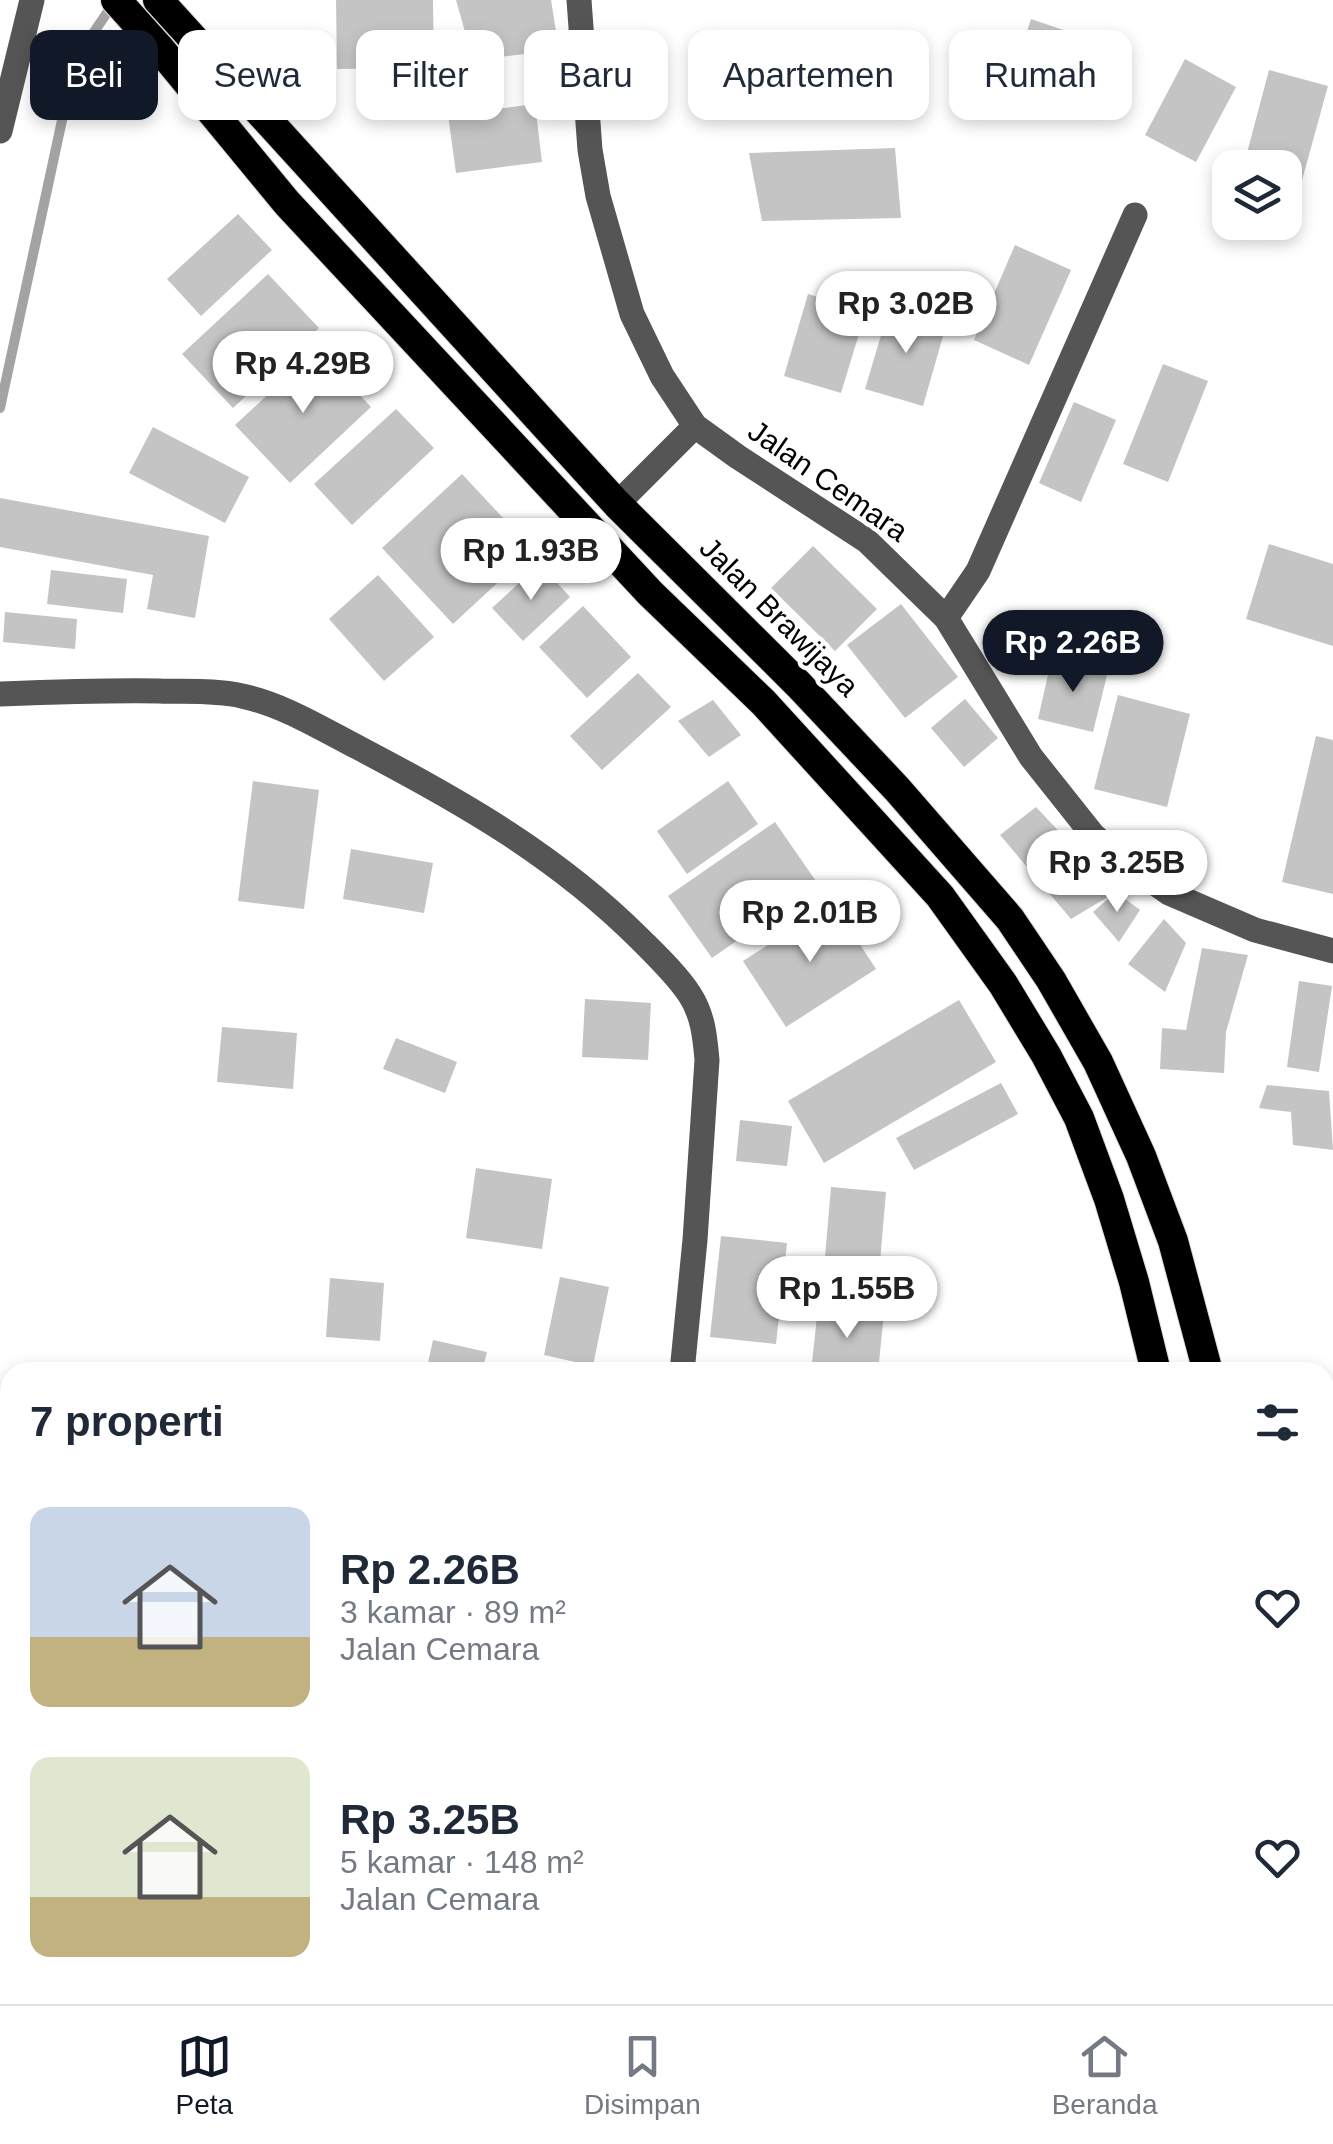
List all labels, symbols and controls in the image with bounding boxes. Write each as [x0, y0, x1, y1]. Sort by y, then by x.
chip: Beli [30, 30, 158, 120]
chip: Sewa [178, 30, 336, 120]
chip: Filter [356, 30, 504, 120]
chip: Baru [524, 30, 668, 120]
chip: Apartemen [688, 30, 929, 120]
chip: Rumah [949, 30, 1132, 120]
map controls [1212, 150, 1302, 240]
button: layers [1212, 150, 1302, 240]
pin: Rp 3.02B [803, 271, 1009, 356]
text: Rp 3.02B [838, 285, 974, 321]
pin: Rp 4.29B [200, 331, 406, 416]
text: Rp 4.29B [235, 345, 371, 381]
street label: Jalan Cemara [742, 414, 914, 548]
pin: Rp 1.93B [428, 518, 634, 603]
street label: Jalan Brawijaya [693, 531, 866, 703]
text: Rp 1.93B [463, 532, 599, 568]
pin: Rp 2.26B [970, 610, 1176, 695]
text: Rp 2.26B [1005, 624, 1141, 660]
pin: Rp 3.25B [1014, 830, 1220, 915]
text: Rp 3.25B [1049, 844, 1185, 880]
pin: Rp 2.01B [707, 880, 913, 965]
text: Rp 2.01B [742, 894, 878, 930]
pin: Rp 1.55B [744, 1256, 950, 1341]
text: Rp 1.55B [779, 1270, 915, 1306]
icon: filters [1250, 1395, 1305, 1450]
text: 7 properti [30, 1398, 224, 1445]
text: Rp 2.26B [340, 1546, 520, 1593]
icon: home [110, 1547, 230, 1667]
icon: heart [1250, 1580, 1305, 1635]
text: 3 kamar · 89 m² [340, 1594, 566, 1630]
text: Jalan Cemara [340, 1631, 539, 1667]
text: Rp 3.25B [340, 1796, 520, 1843]
icon: home [110, 1797, 230, 1917]
icon: heart [1250, 1830, 1305, 1885]
text: 5 kamar · 148 m² [340, 1844, 584, 1880]
text: Jalan Cemara [340, 1881, 539, 1917]
tab: Peta [175, 2029, 233, 2121]
tab: Disimpan [584, 2029, 701, 2121]
tab: Beranda [1052, 2029, 1158, 2121]

